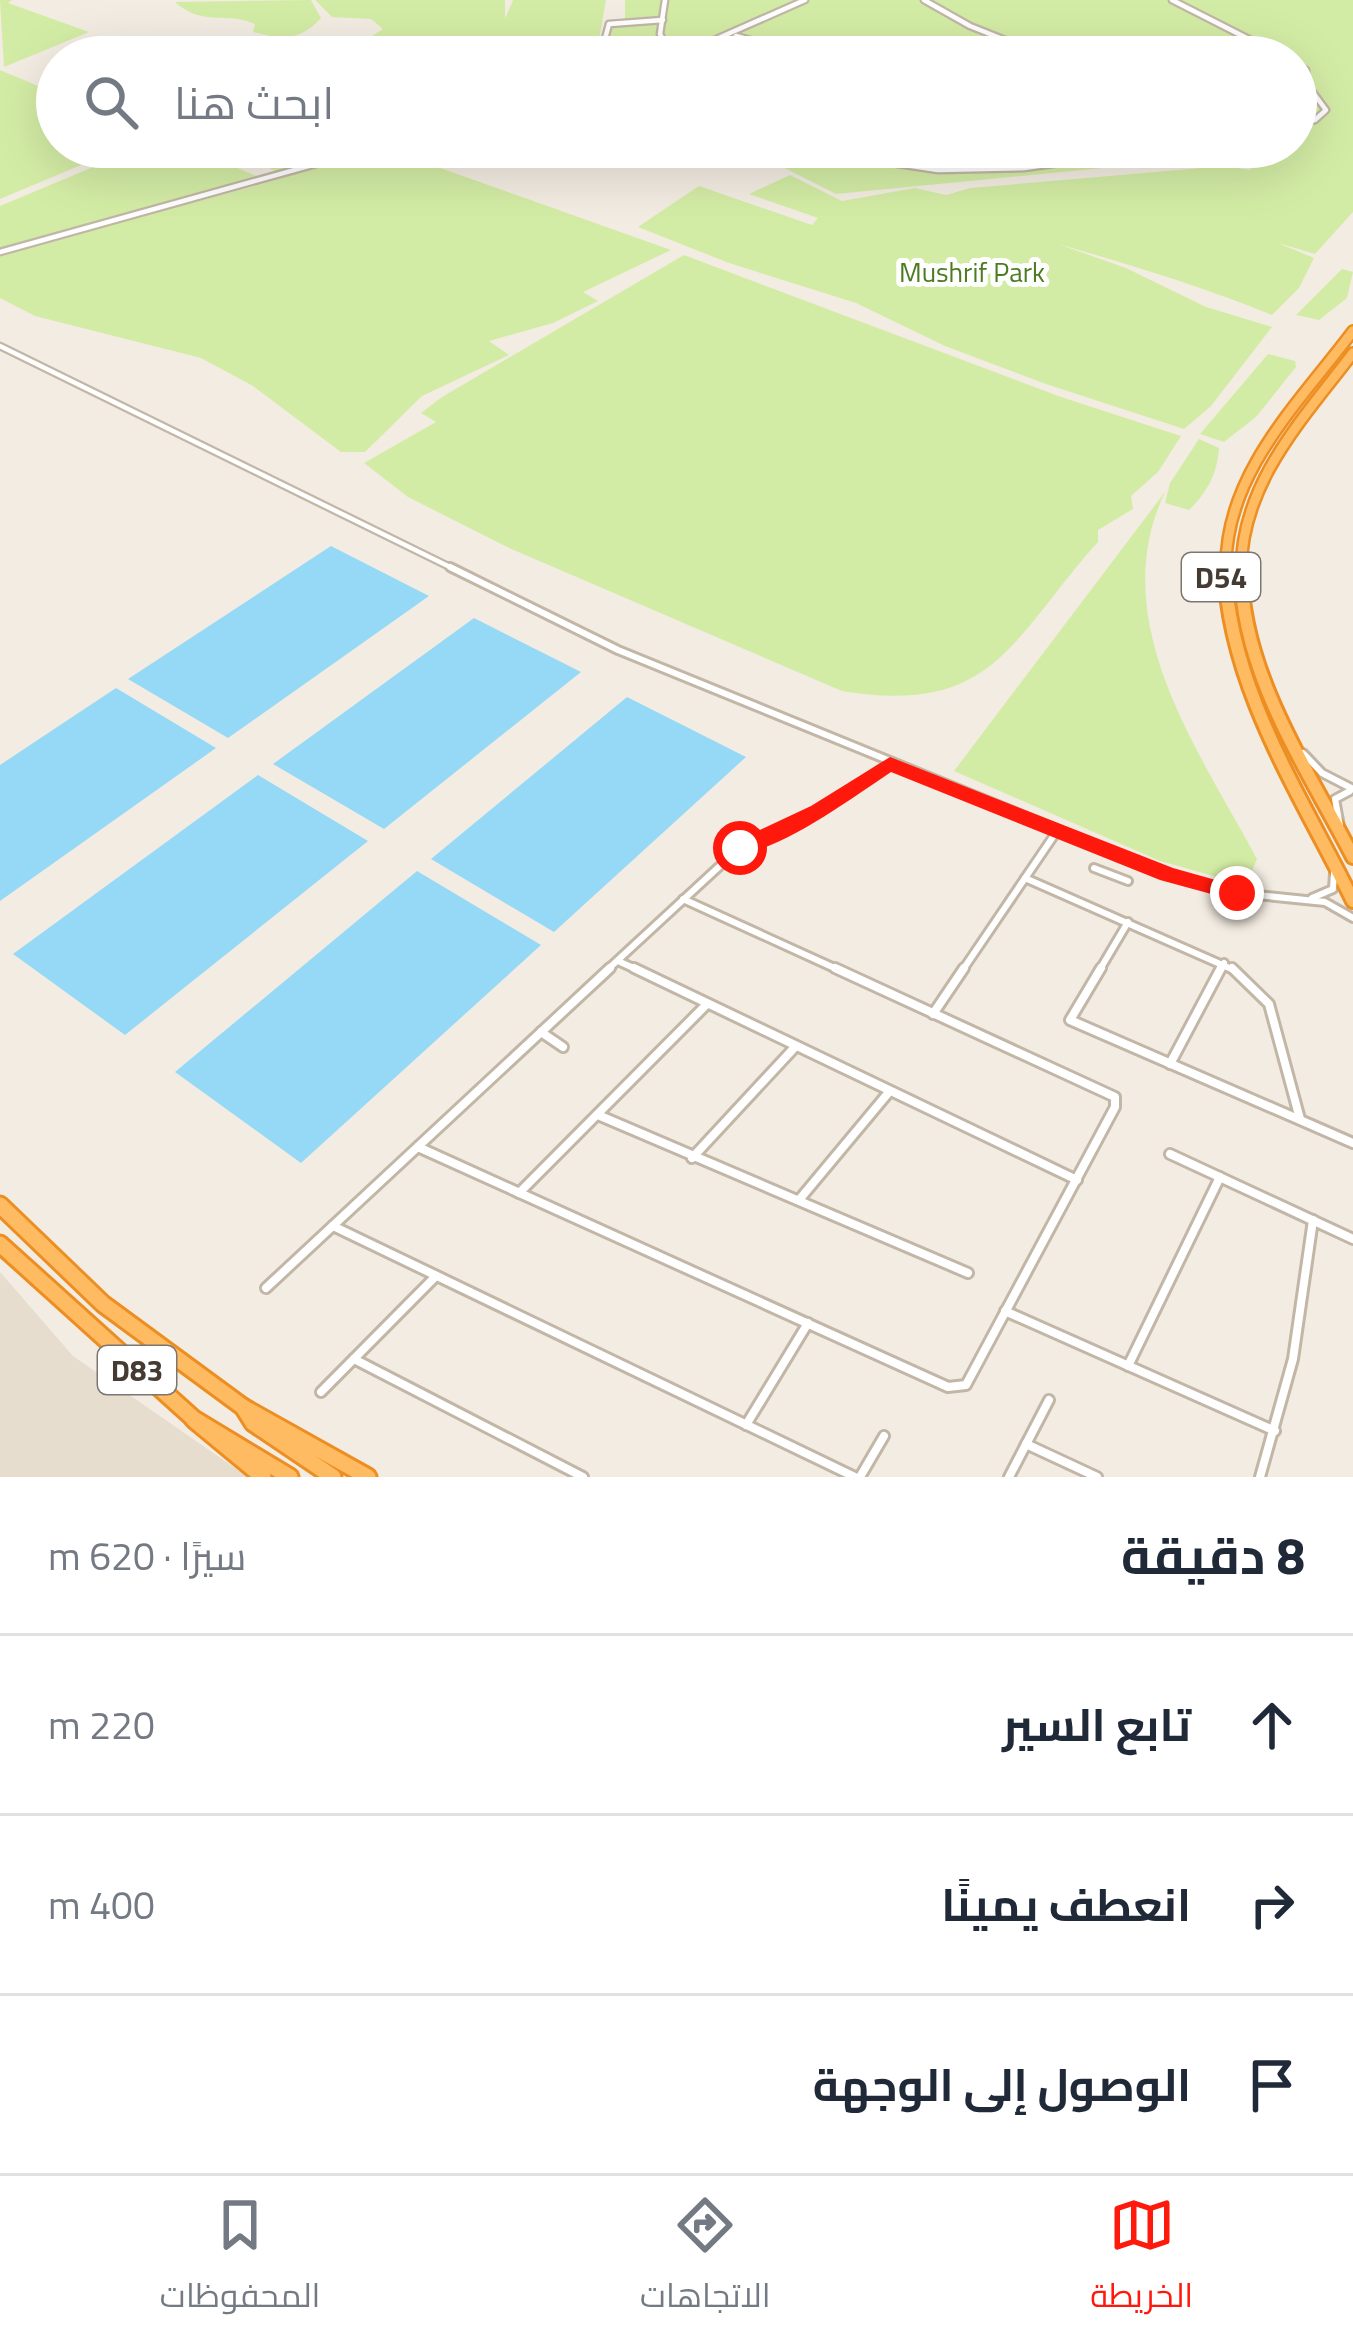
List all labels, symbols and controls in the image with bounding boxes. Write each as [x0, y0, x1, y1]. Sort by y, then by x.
search box [36, 36, 1317, 168]
text: ابحث هنا [174, 68, 334, 136]
icon: search [78, 69, 144, 135]
park label: Mushrif Park [899, 251, 1045, 292]
road number: D54 [1182, 553, 1260, 601]
route start [713, 821, 767, 875]
route end [1210, 866, 1264, 920]
road number: D83 [98, 1346, 176, 1394]
text: 8 دقيقة [1121, 1516, 1305, 1594]
text: سيرًا · 620 m [48, 1526, 246, 1585]
text: تابع السير [1002, 1690, 1191, 1758]
icon: ahead [1239, 1692, 1305, 1758]
text: 220 m [48, 1695, 155, 1754]
text: انعطف يمينًا [941, 1870, 1191, 1938]
icon: right [1239, 1872, 1305, 1938]
text: 400 m [48, 1875, 155, 1934]
text: الوصول إلى الوجهة [813, 2050, 1191, 2118]
icon: arrive [1239, 2052, 1305, 2118]
tab: المحفوظات [160, 2192, 320, 2326]
tab: الاتجاهات [640, 2192, 771, 2326]
tab: الخريطة [1090, 2192, 1193, 2326]

